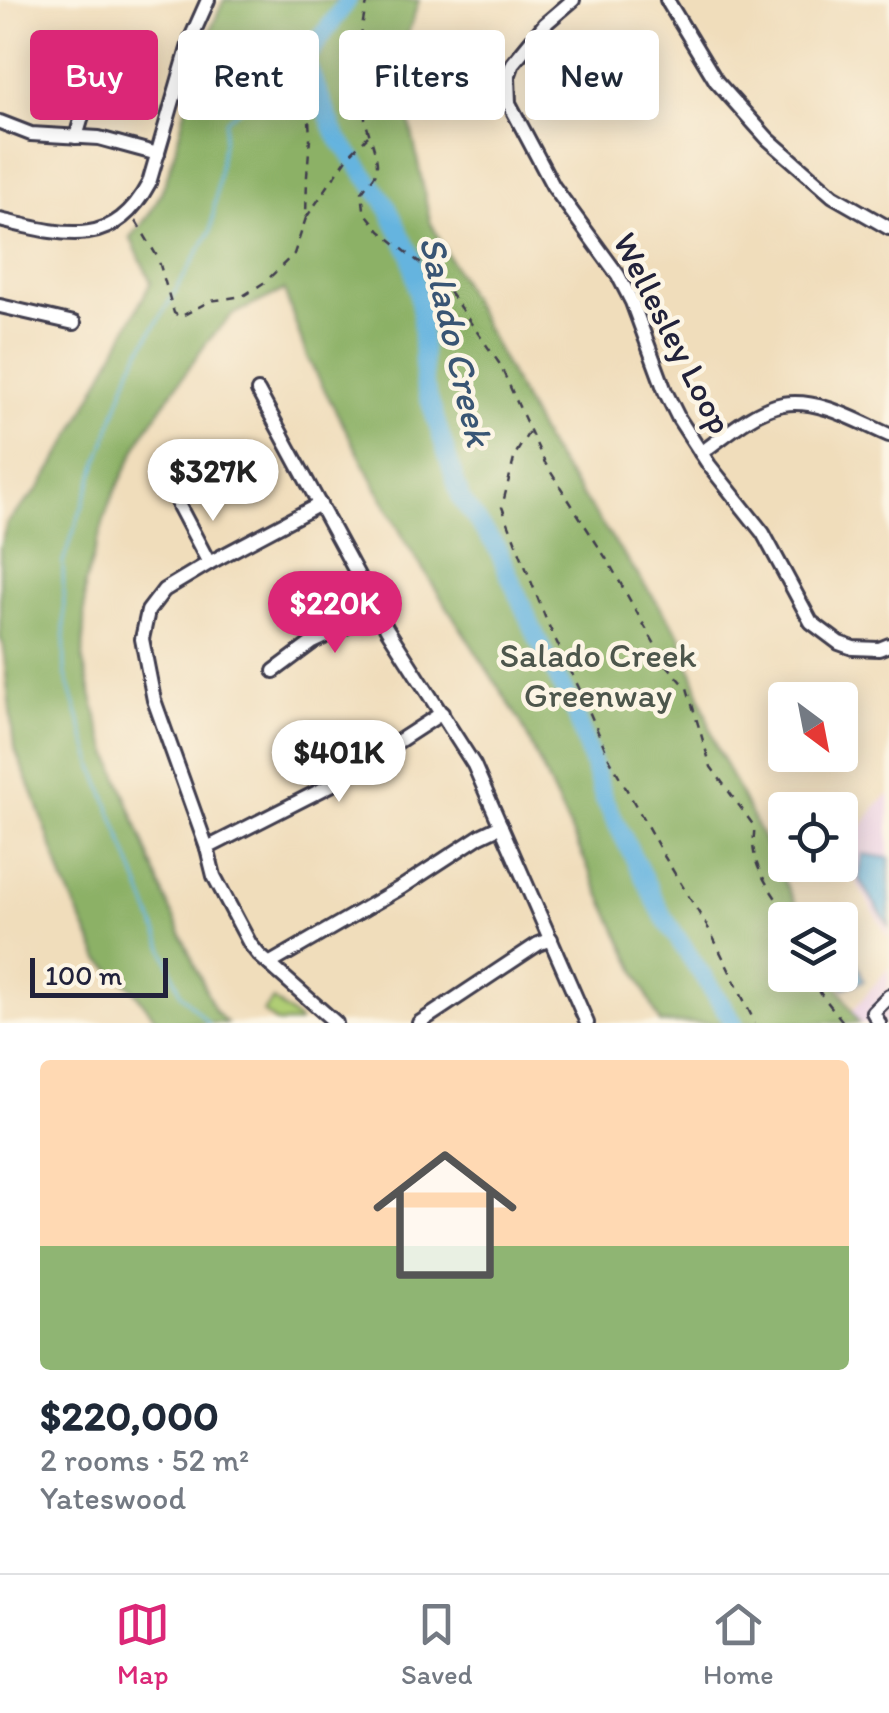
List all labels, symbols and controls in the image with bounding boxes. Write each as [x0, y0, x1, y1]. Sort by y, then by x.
chip: Buy [30, 30, 158, 120]
chip: Rent [178, 30, 319, 120]
chip: Filters [339, 30, 505, 120]
chip: New [525, 30, 659, 120]
street label: Wellesley Loop [604, 225, 742, 441]
water label: Salado Creek [410, 232, 503, 453]
pin: $327K [143, 439, 283, 524]
text: $327K [170, 452, 256, 490]
pin: $220K [265, 571, 405, 656]
text: $220K [290, 584, 380, 622]
park label: Salado Creek Greenway [499, 634, 697, 716]
north arrow [768, 682, 858, 772]
map controls [768, 682, 858, 992]
pin: $401K [269, 720, 409, 805]
text: $401K [294, 733, 384, 771]
button: locate [768, 792, 858, 882]
button: layers [768, 902, 858, 992]
scale bar [30, 953, 168, 998]
text: 100 m [45, 958, 122, 992]
icon: home [355, 1125, 535, 1305]
text: $220,000 [40, 1390, 219, 1441]
text: 2 rooms · 52 m² [40, 1441, 249, 1479]
text: Yateswood [40, 1479, 186, 1517]
tab: Map [115, 1597, 170, 1691]
tab: Saved [401, 1597, 472, 1691]
tab: Home [703, 1597, 774, 1691]

